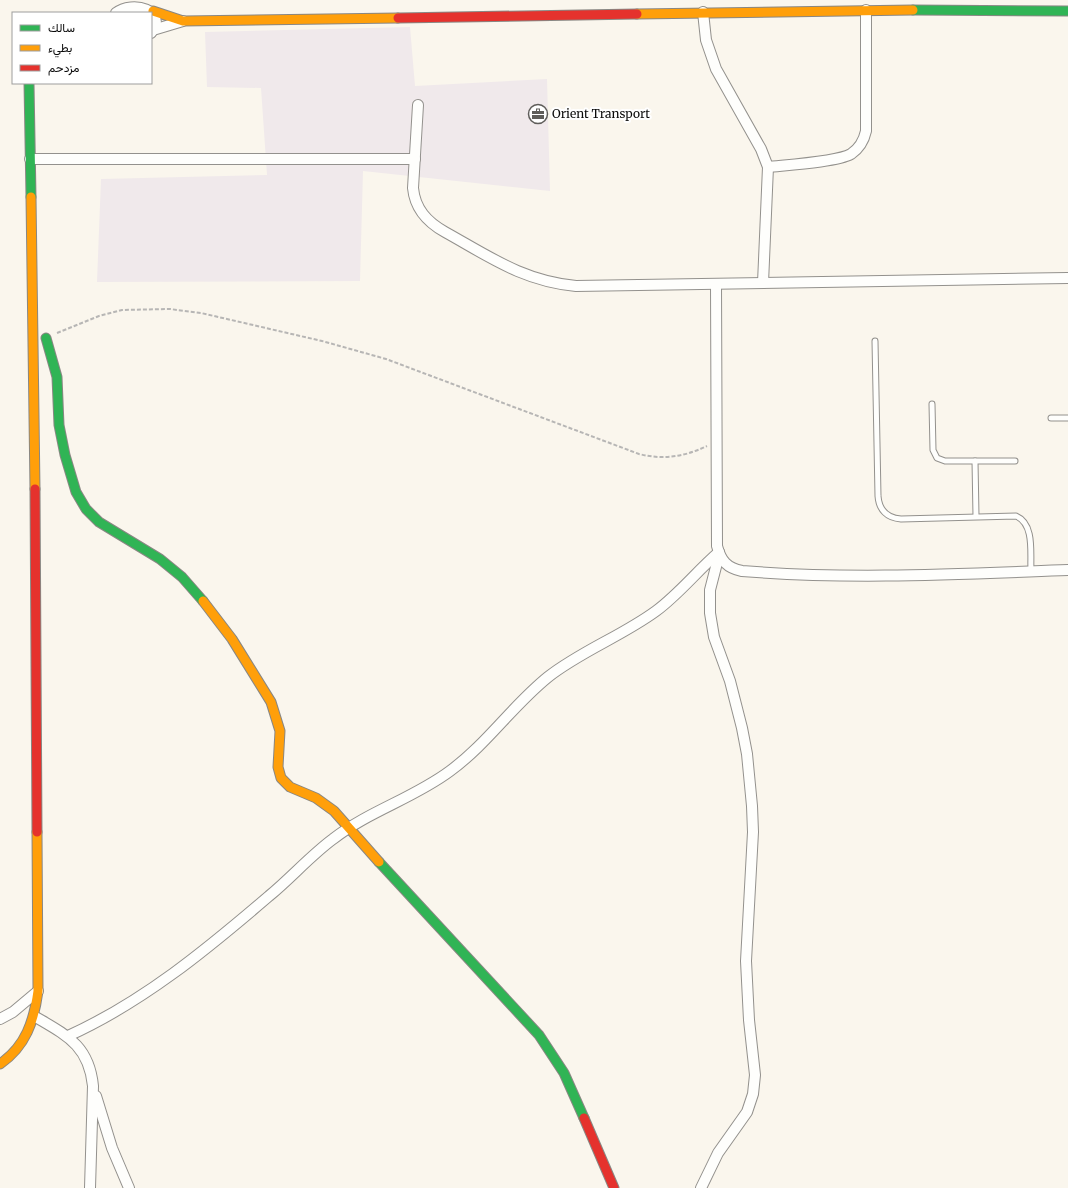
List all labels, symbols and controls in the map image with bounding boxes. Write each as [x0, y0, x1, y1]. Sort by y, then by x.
legend [12, 12, 152, 84]
text: سالك [48, 20, 75, 35]
text: بطيء [48, 40, 72, 58]
text: مزدحم [48, 60, 79, 76]
office icon: Orient Transport [527, 103, 549, 125]
place label: Orient Transport [552, 106, 650, 121]

